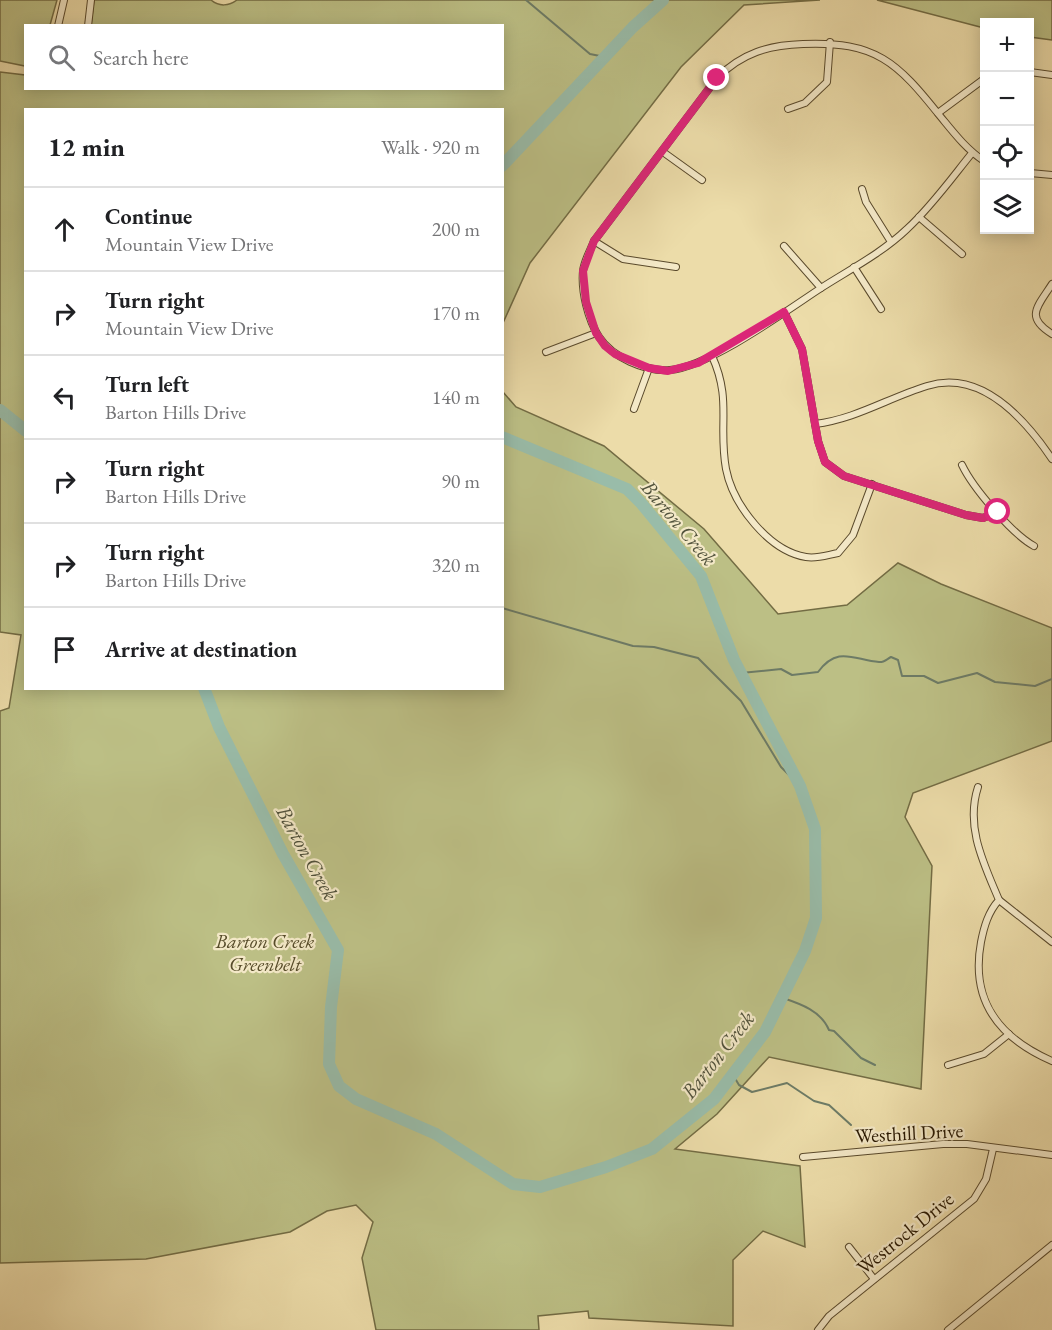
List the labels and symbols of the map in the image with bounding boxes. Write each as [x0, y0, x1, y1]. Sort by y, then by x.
route end [703, 64, 729, 90]
water label: Barton Creek [635, 473, 723, 571]
route start [984, 498, 1010, 524]
water label: Barton Creek [270, 800, 345, 905]
park label: Barton Creek Greenbelt [215, 928, 314, 977]
water label: Barton Creek [674, 1005, 760, 1105]
street label: Westhill Drive [854, 1117, 964, 1149]
street label: Westrock Drive [851, 1186, 959, 1280]

